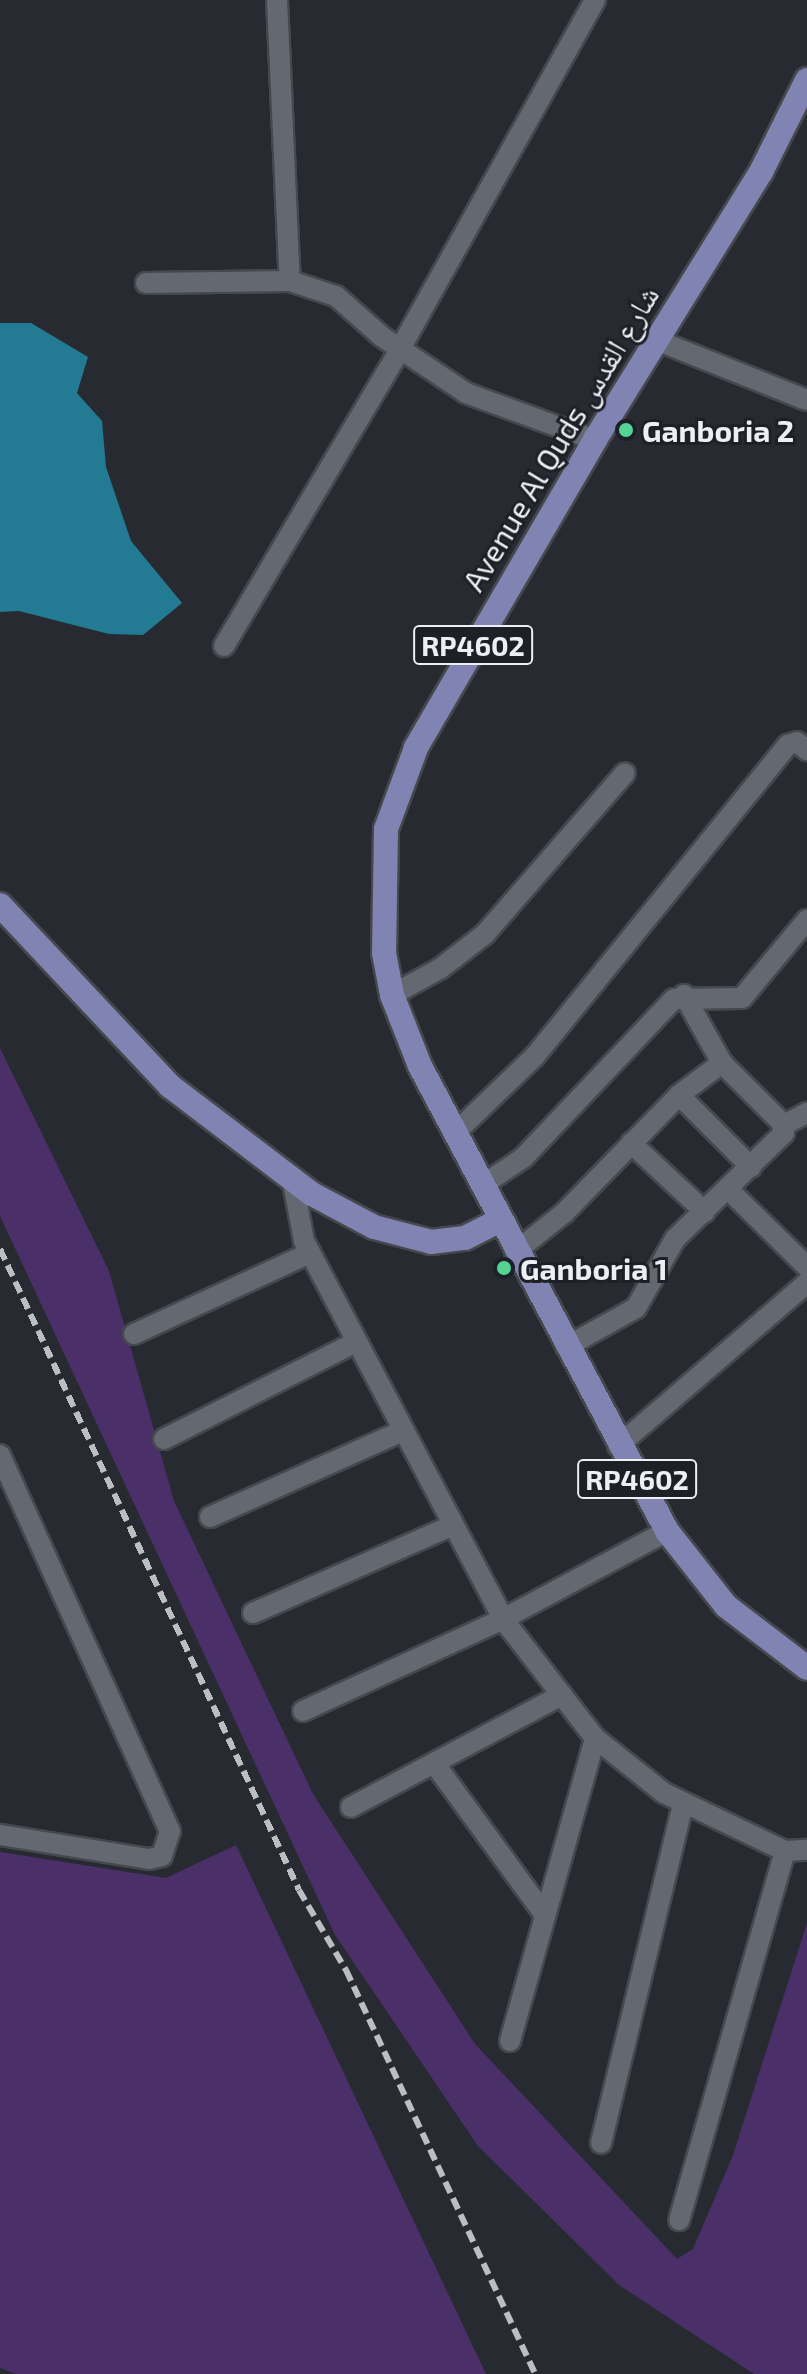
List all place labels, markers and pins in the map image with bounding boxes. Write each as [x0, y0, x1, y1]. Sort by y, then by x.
place label: Ganboria 2 [642, 412, 794, 448]
marker: Ganboria 2 [617, 421, 635, 439]
place label: Ganboria 1 [520, 1250, 668, 1286]
marker: Ganboria 1 [495, 1259, 513, 1277]

